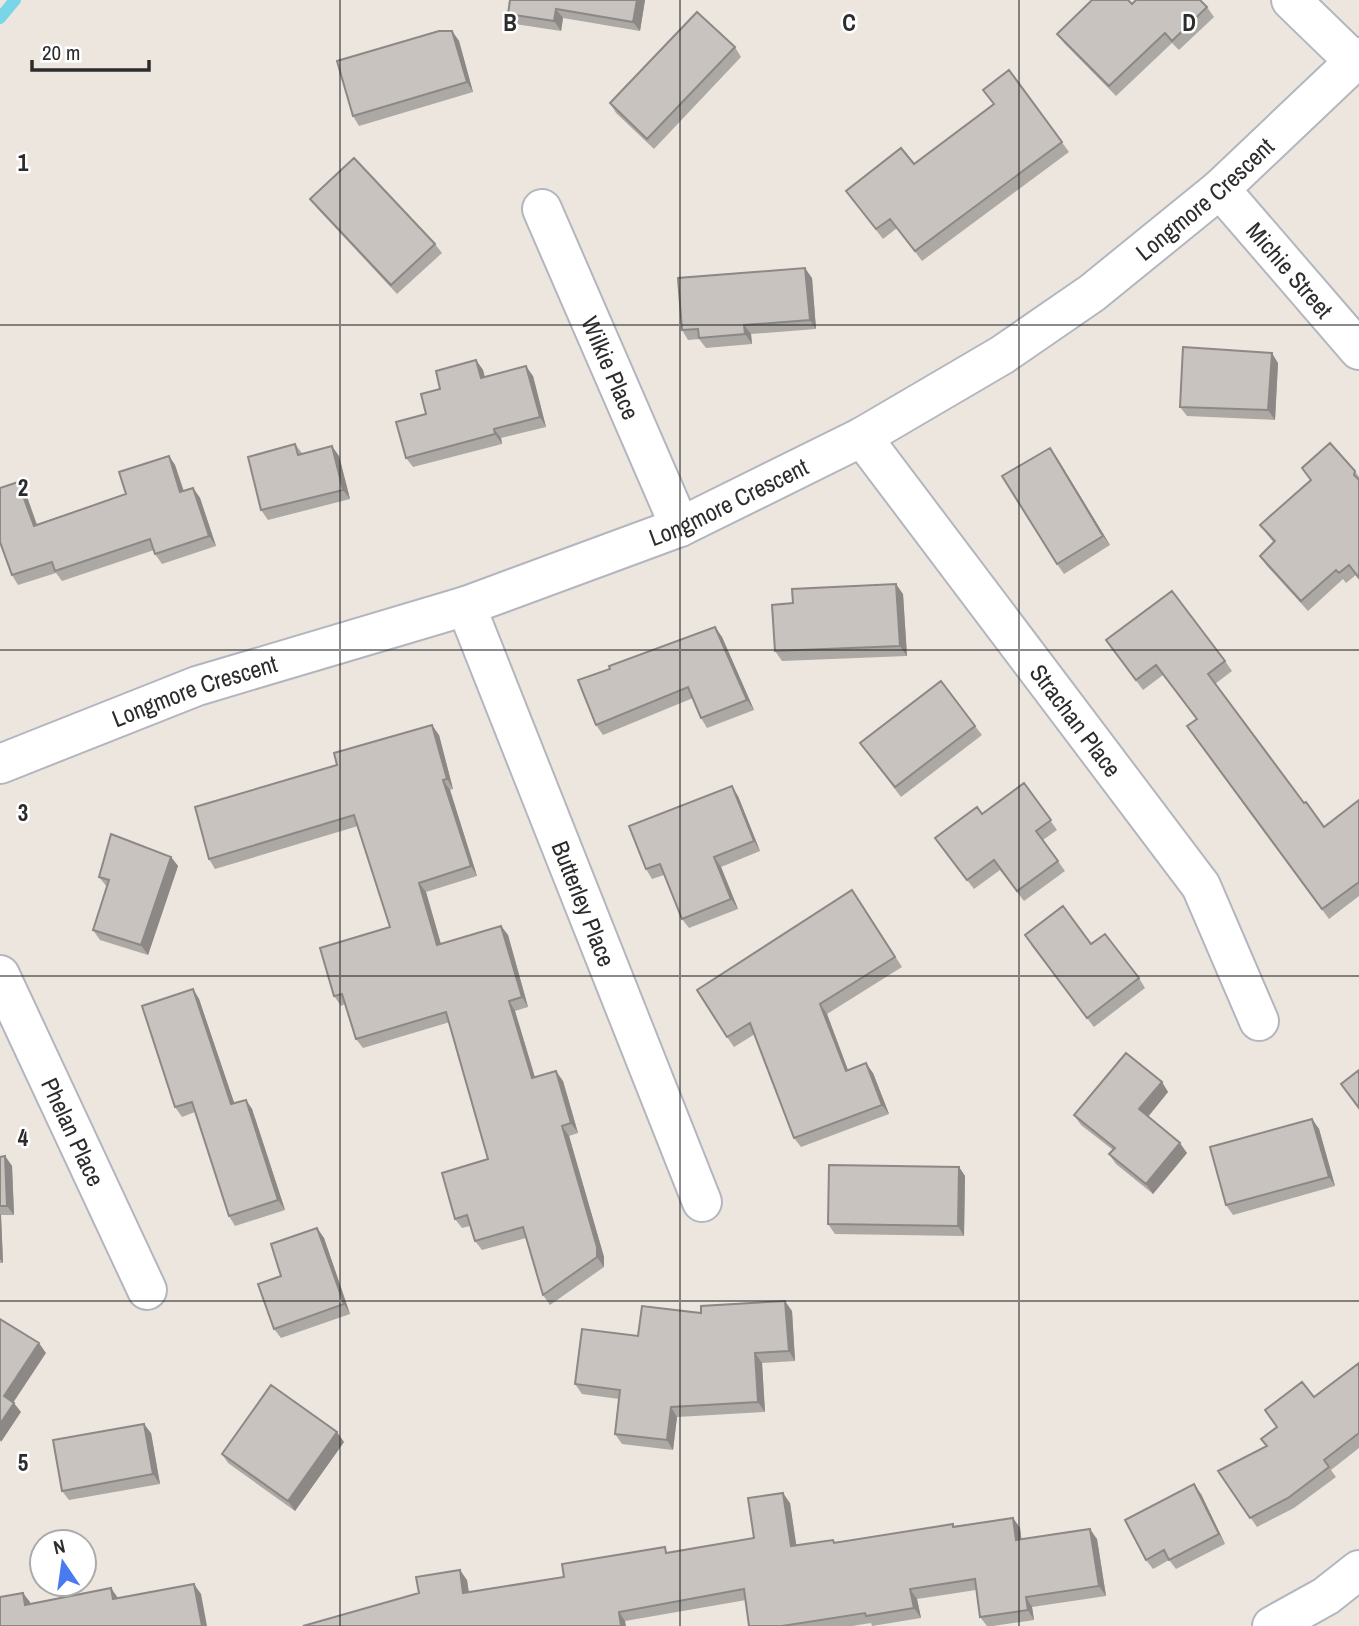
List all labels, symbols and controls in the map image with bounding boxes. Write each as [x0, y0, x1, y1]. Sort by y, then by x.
text: B [503, 7, 517, 38]
text: C [842, 7, 856, 38]
text: D [1182, 7, 1196, 38]
scale bar [32, 28, 149, 72]
text: 20 m [42, 38, 80, 67]
street label: Longmore Crescent [1129, 130, 1281, 267]
text: 1 [18, 147, 29, 178]
street label: Michie Street [1240, 215, 1341, 325]
street label: Wilkie Place [574, 311, 647, 424]
street label: Longmore Crescent [644, 450, 814, 553]
text: 2 [18, 472, 28, 503]
street label: Longmore Crescent [107, 647, 281, 734]
street label: Strachan Place [1023, 657, 1129, 783]
text: 3 [18, 797, 28, 828]
street label: Butterley Place [545, 836, 623, 971]
street label: Phelan Place [34, 1072, 112, 1191]
text: 4 [18, 1122, 29, 1153]
text: 5 [18, 1447, 28, 1478]
north arrow [28, 1528, 98, 1598]
text: N [51, 1533, 68, 1560]

